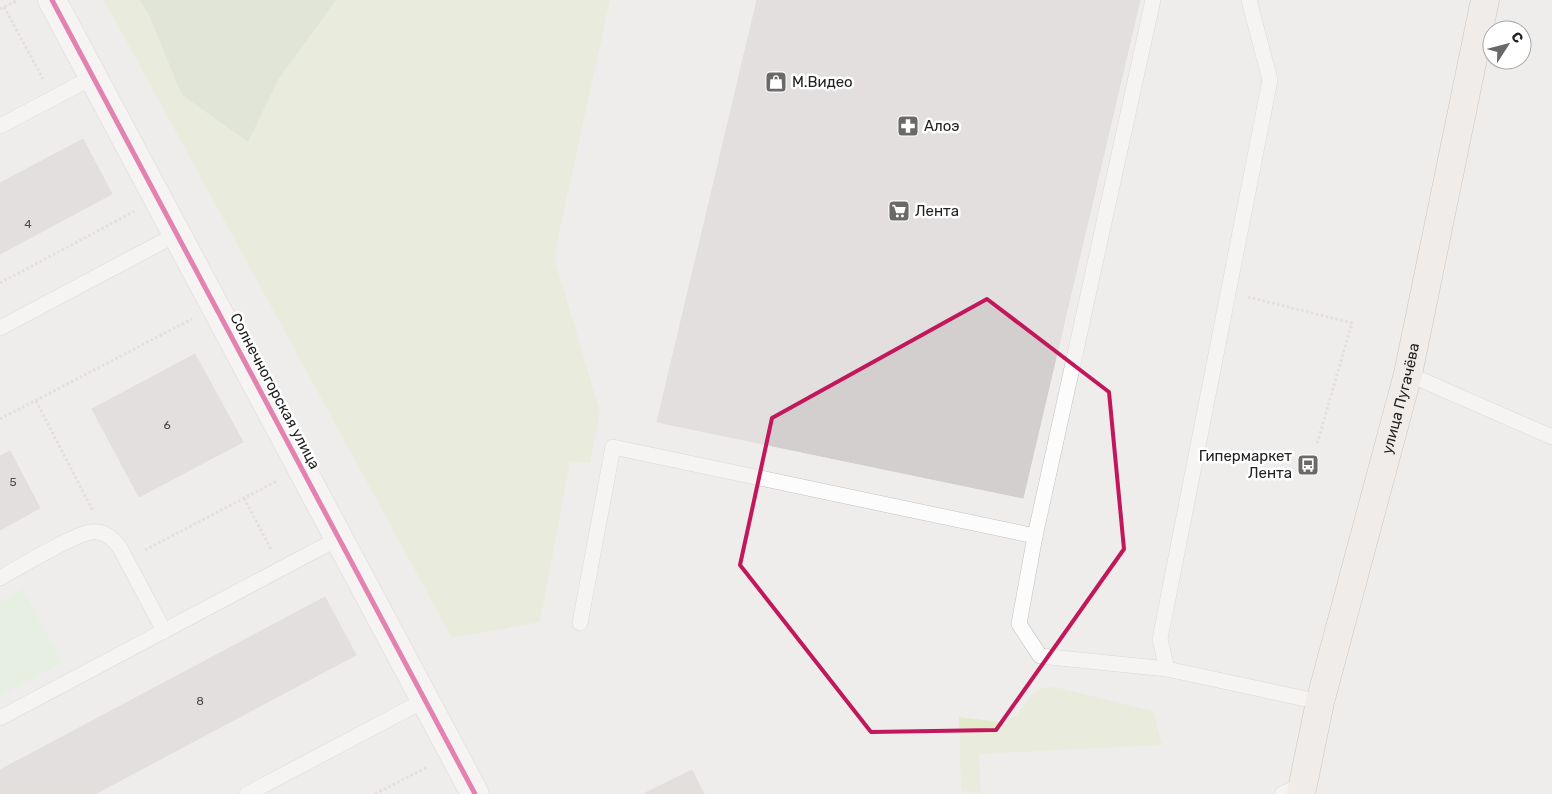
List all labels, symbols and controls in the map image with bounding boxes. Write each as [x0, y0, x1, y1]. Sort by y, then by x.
north arrow [1482, 20, 1532, 70]
text: С [1507, 29, 1527, 47]
shop icon: М.Видео [764, 70, 788, 94]
place label: М.Видео [792, 73, 853, 91]
pharmacy icon: Алоэ [896, 114, 920, 138]
place label: Алоэ [924, 117, 960, 135]
supermarket icon: Лента [887, 199, 911, 223]
place label: Лента [915, 202, 959, 220]
house number: 4 [24, 217, 32, 231]
street label: Солнечногорская улица [226, 310, 324, 472]
street label: улица Пугачёва [1378, 341, 1423, 456]
house number: 6 [163, 418, 171, 432]
place label: Гипермаркет Лента [1199, 447, 1292, 482]
bus stop icon: Гипермаркет Лента [1296, 453, 1320, 477]
house number: 5 [9, 475, 17, 489]
house number: 8 [196, 694, 204, 708]

